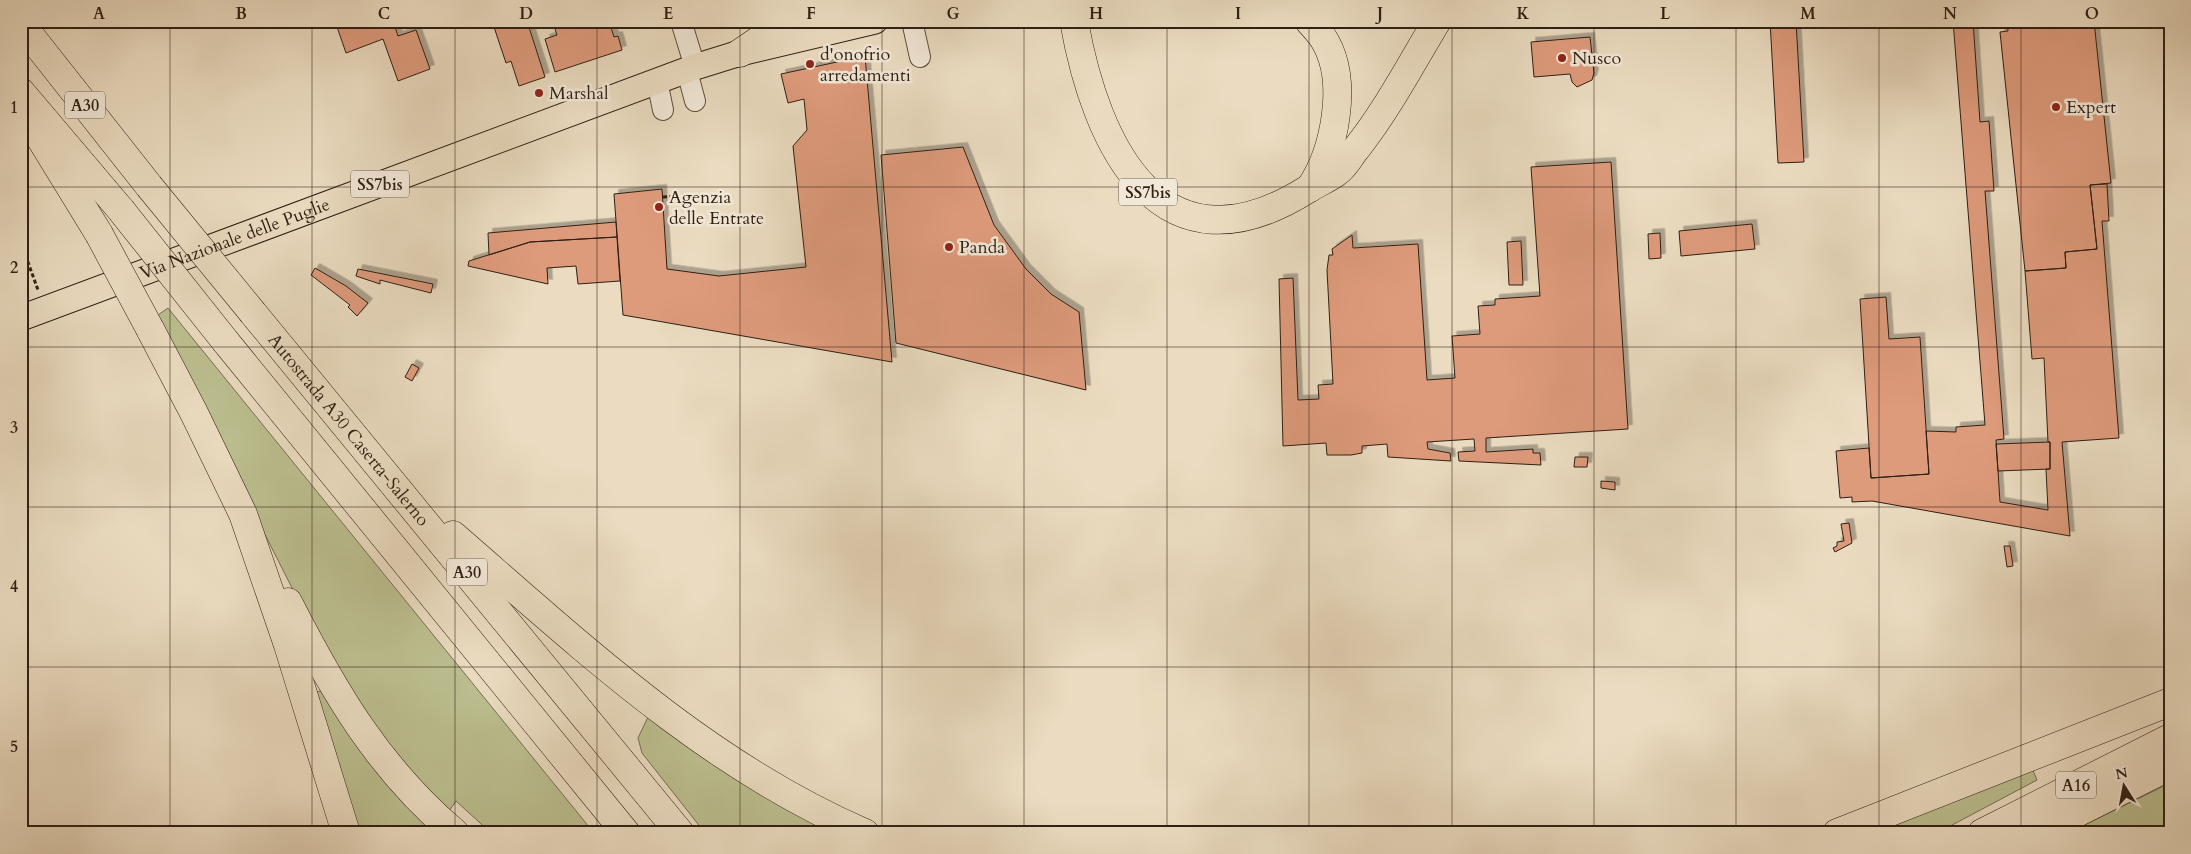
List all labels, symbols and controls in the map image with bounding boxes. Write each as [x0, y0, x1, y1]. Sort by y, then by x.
text: A [93, 3, 105, 25]
text: B [235, 3, 247, 25]
text: C [378, 3, 390, 25]
text: D [519, 3, 533, 25]
text: E [663, 3, 673, 25]
text: F [806, 3, 816, 25]
text: G [946, 3, 960, 25]
text: H [1089, 3, 1103, 25]
text: I [1235, 3, 1241, 25]
text: J [1375, 3, 1383, 25]
text: K [1517, 3, 1530, 25]
text: L [1660, 3, 1671, 25]
text: M [1800, 3, 1816, 25]
text: N [1943, 3, 1957, 25]
text: O [2085, 3, 2099, 25]
place label: d'onofrio arredamenti [820, 42, 911, 88]
place label: Nusco [1572, 46, 1621, 71]
marker: Nusco [1556, 52, 1568, 64]
marker: d'onofrio arredamenti [804, 58, 816, 70]
place label: Marshal [549, 81, 609, 106]
marker: Marshal [533, 87, 545, 99]
road number: A30 [65, 92, 105, 118]
place label: Expert [2066, 95, 2116, 120]
text: 1 [10, 97, 18, 119]
marker: Expert [2050, 101, 2062, 113]
road number: SS7bis [351, 170, 409, 198]
road number: SS7bis [1119, 178, 1177, 206]
place label: Agenzia delle Entrate [669, 185, 764, 231]
street label: Via Nazionale delle Puglie [136, 192, 333, 286]
marker: Agenzia delle Entrate [653, 201, 665, 213]
place label: Panda [959, 235, 1005, 260]
marker: Panda [943, 241, 955, 253]
text: 2 [10, 257, 18, 279]
street label: Autostrada A30 Caserta-Salerno [262, 328, 435, 532]
text: 3 [10, 417, 18, 439]
road number: A30 [447, 558, 487, 586]
text: 4 [10, 576, 18, 598]
text: 5 [10, 736, 18, 758]
north arrow [2098, 762, 2148, 812]
text: N [2114, 763, 2129, 784]
road number: A16 [2056, 772, 2096, 798]

